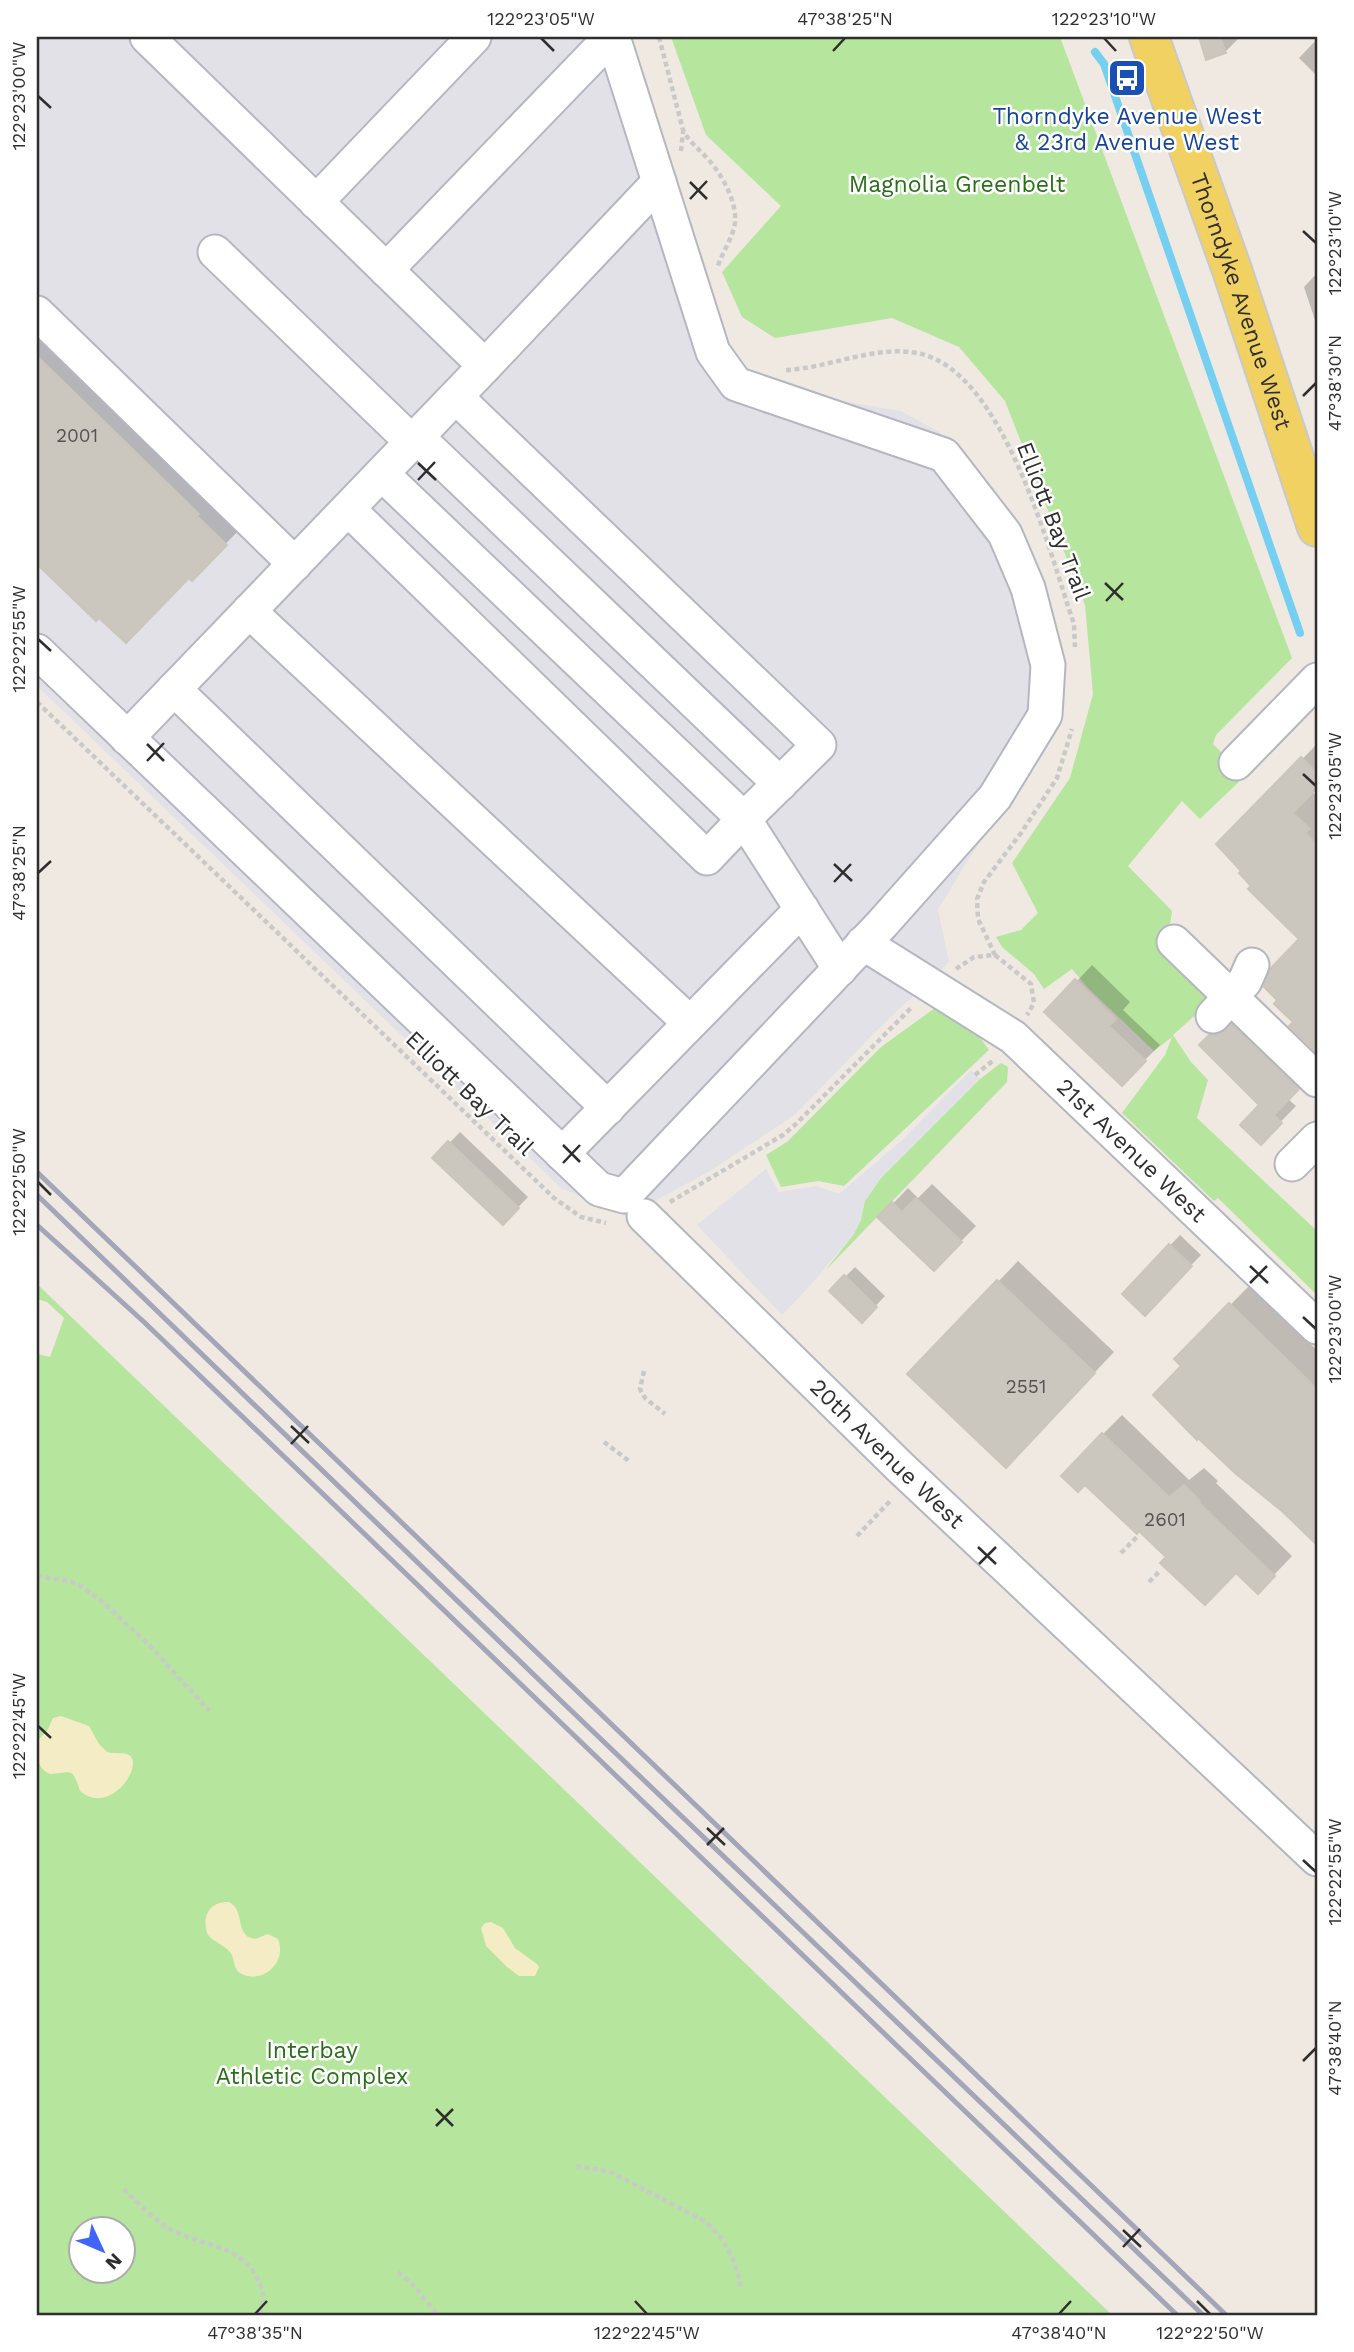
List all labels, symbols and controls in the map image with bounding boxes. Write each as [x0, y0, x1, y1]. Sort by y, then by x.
text: 122°23'05"W [487, 8, 595, 29]
text: 47°38'25"N [797, 8, 893, 29]
text: 122°23'10"W [1052, 8, 1156, 29]
text: 122°23'00"W [8, 42, 29, 150]
bus stop icon: Thorndyke Avenue West & 23rd Avenue West [1106, 57, 1148, 99]
place label: Thorndyke Avenue West & 23rd Avenue West [992, 103, 1262, 156]
street label: Thorndyke Avenue West [1185, 170, 1297, 434]
park label: Magnolia Greenbelt [849, 171, 1066, 198]
text: 122°23'10"W [1324, 191, 1345, 295]
text: 47°38'30"N [1324, 335, 1345, 431]
house number: 2001 [56, 424, 98, 447]
street label: Elliott Bay Trail [1011, 438, 1096, 604]
text: 122°22'55"W [8, 586, 29, 693]
text: 122°23'05"W [1324, 732, 1345, 840]
text: 47°38'25"N [8, 825, 29, 921]
street label: Elliott Bay Trail [400, 1025, 539, 1161]
street label: 21st Avenue West [1051, 1073, 1212, 1228]
text: 122°22'50"W [8, 1128, 29, 1236]
text: 122°23'00"W [1324, 1275, 1345, 1383]
street label: 20th Avenue West [804, 1373, 970, 1535]
house number: 2551 [1006, 1375, 1046, 1398]
house number: 2601 [1144, 1508, 1186, 1531]
text: 122°22'45"W [8, 1673, 29, 1779]
text: 122°22'55"W [1324, 1819, 1345, 1926]
text: 47°38'40"N [1324, 2000, 1345, 2096]
park label: Interbay Athletic Complex [216, 2037, 408, 2090]
north arrow [66, 2216, 136, 2286]
text: N [101, 2248, 127, 2275]
text: 47°38'35"N [207, 2322, 303, 2343]
text: 122°22'45"W [594, 2322, 700, 2343]
text: 47°38'40"N [1011, 2322, 1107, 2343]
text: 122°22'50"W [1156, 2322, 1264, 2343]

